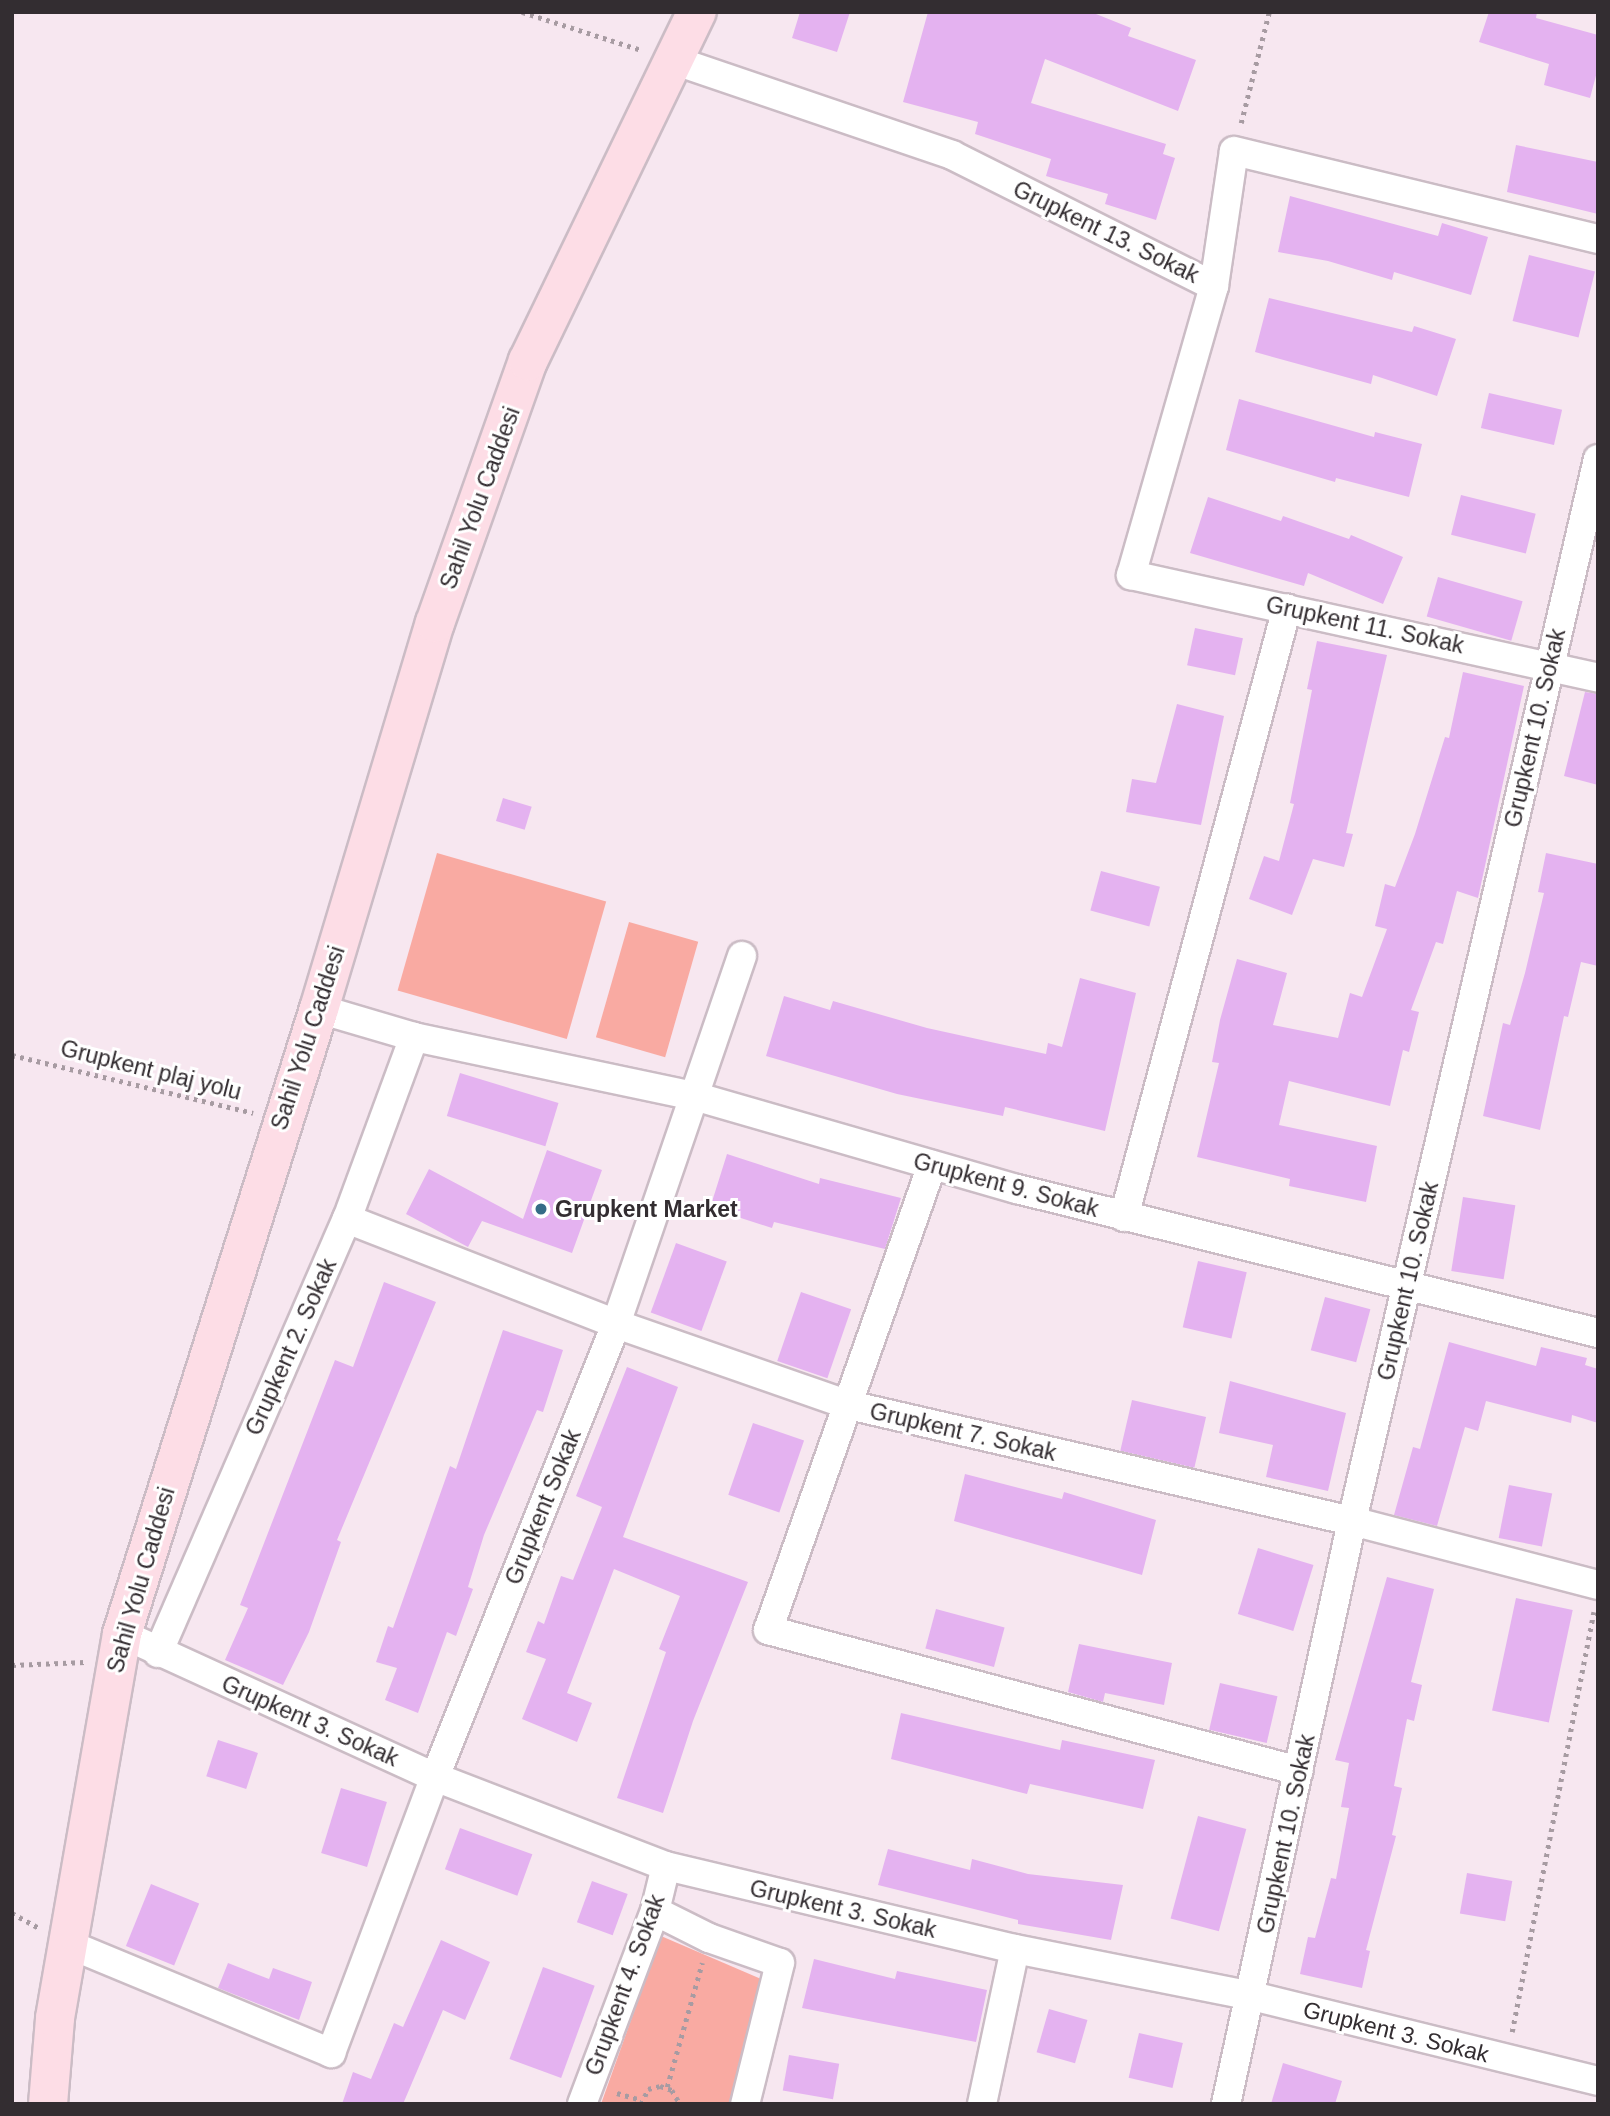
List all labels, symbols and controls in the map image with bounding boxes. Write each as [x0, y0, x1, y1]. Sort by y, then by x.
street label: Grupkent 13. Sokak [1009, 175, 1203, 289]
street label: Sahil Yolu Caddesi [434, 403, 526, 593]
street label: Grupkent 11. Sokak [1264, 591, 1466, 659]
street label: Grupkent 10. Sokak [1499, 626, 1571, 830]
street label: Sahil Yolu Caddesi [265, 942, 351, 1134]
street label: Grupkent plaj yolu [58, 1034, 244, 1106]
street label: Grupkent 9. Sokak [910, 1147, 1102, 1223]
street label: Grupkent 10. Sokak [1372, 1179, 1444, 1383]
place label: Grupkent Market [555, 1195, 738, 1223]
marker: Grupkent Market [533, 1201, 549, 1217]
street label: Grupkent 2. Sokak [240, 1254, 342, 1440]
street label: Grupkent 7. Sokak [867, 1397, 1059, 1467]
street label: Grupkent Sokak [499, 1425, 587, 1589]
street label: Sahil Yolu Caddesi [101, 1484, 181, 1676]
street label: Grupkent 3. Sokak [217, 1670, 403, 1772]
street label: Grupkent 10. Sokak [1251, 1732, 1321, 1936]
street label: Grupkent 3. Sokak [747, 1874, 939, 1944]
street label: Grupkent 4. Sokak [579, 1891, 671, 2079]
street label: Grupkent 3. Sokak [1300, 1996, 1492, 2068]

